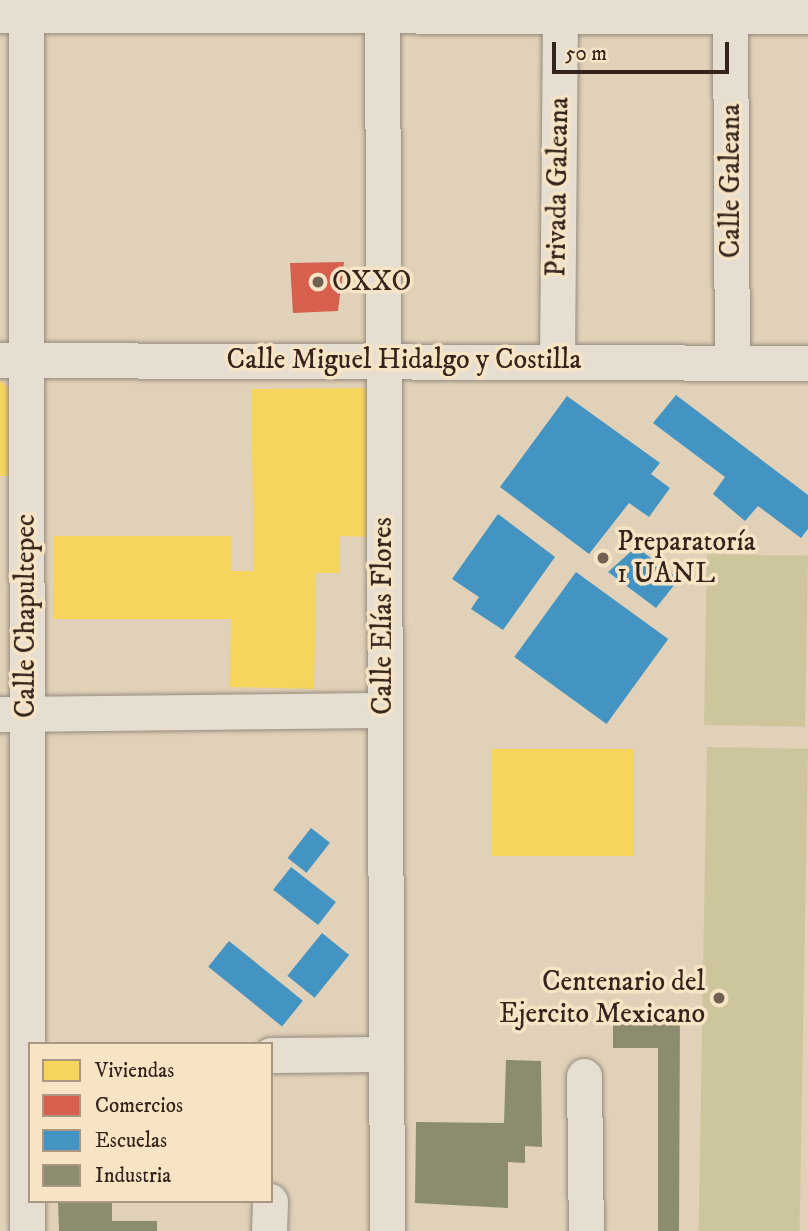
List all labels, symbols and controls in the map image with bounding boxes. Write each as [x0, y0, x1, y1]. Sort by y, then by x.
scale bar [556, 28, 733, 72]
text: 50 m [565, 41, 607, 67]
street label: Privada Galeana [540, 97, 576, 277]
street label: Calle Galeana [714, 104, 748, 258]
place label: OXXO [332, 265, 411, 299]
marker: OXXO [310, 274, 326, 290]
street label: Calle Miguel Hidalgo y Costilla [227, 343, 581, 377]
street label: Calle Chapultepec [9, 514, 43, 718]
street label: Calle Elías Flores [366, 517, 400, 715]
place label: Preparatoría 1 UANL [617, 525, 756, 591]
marker: Preparatoría 1 UANL [595, 550, 611, 566]
place label: Centenario del Ejercito Mexicano [499, 965, 705, 1031]
marker: Centenario del Ejercito Mexicano [711, 990, 727, 1006]
legend [28, 1042, 273, 1203]
text: Viviendas [95, 1058, 174, 1084]
text: Comercios [95, 1093, 183, 1119]
text: Escuelas [95, 1128, 167, 1154]
text: Industria [95, 1163, 171, 1189]

